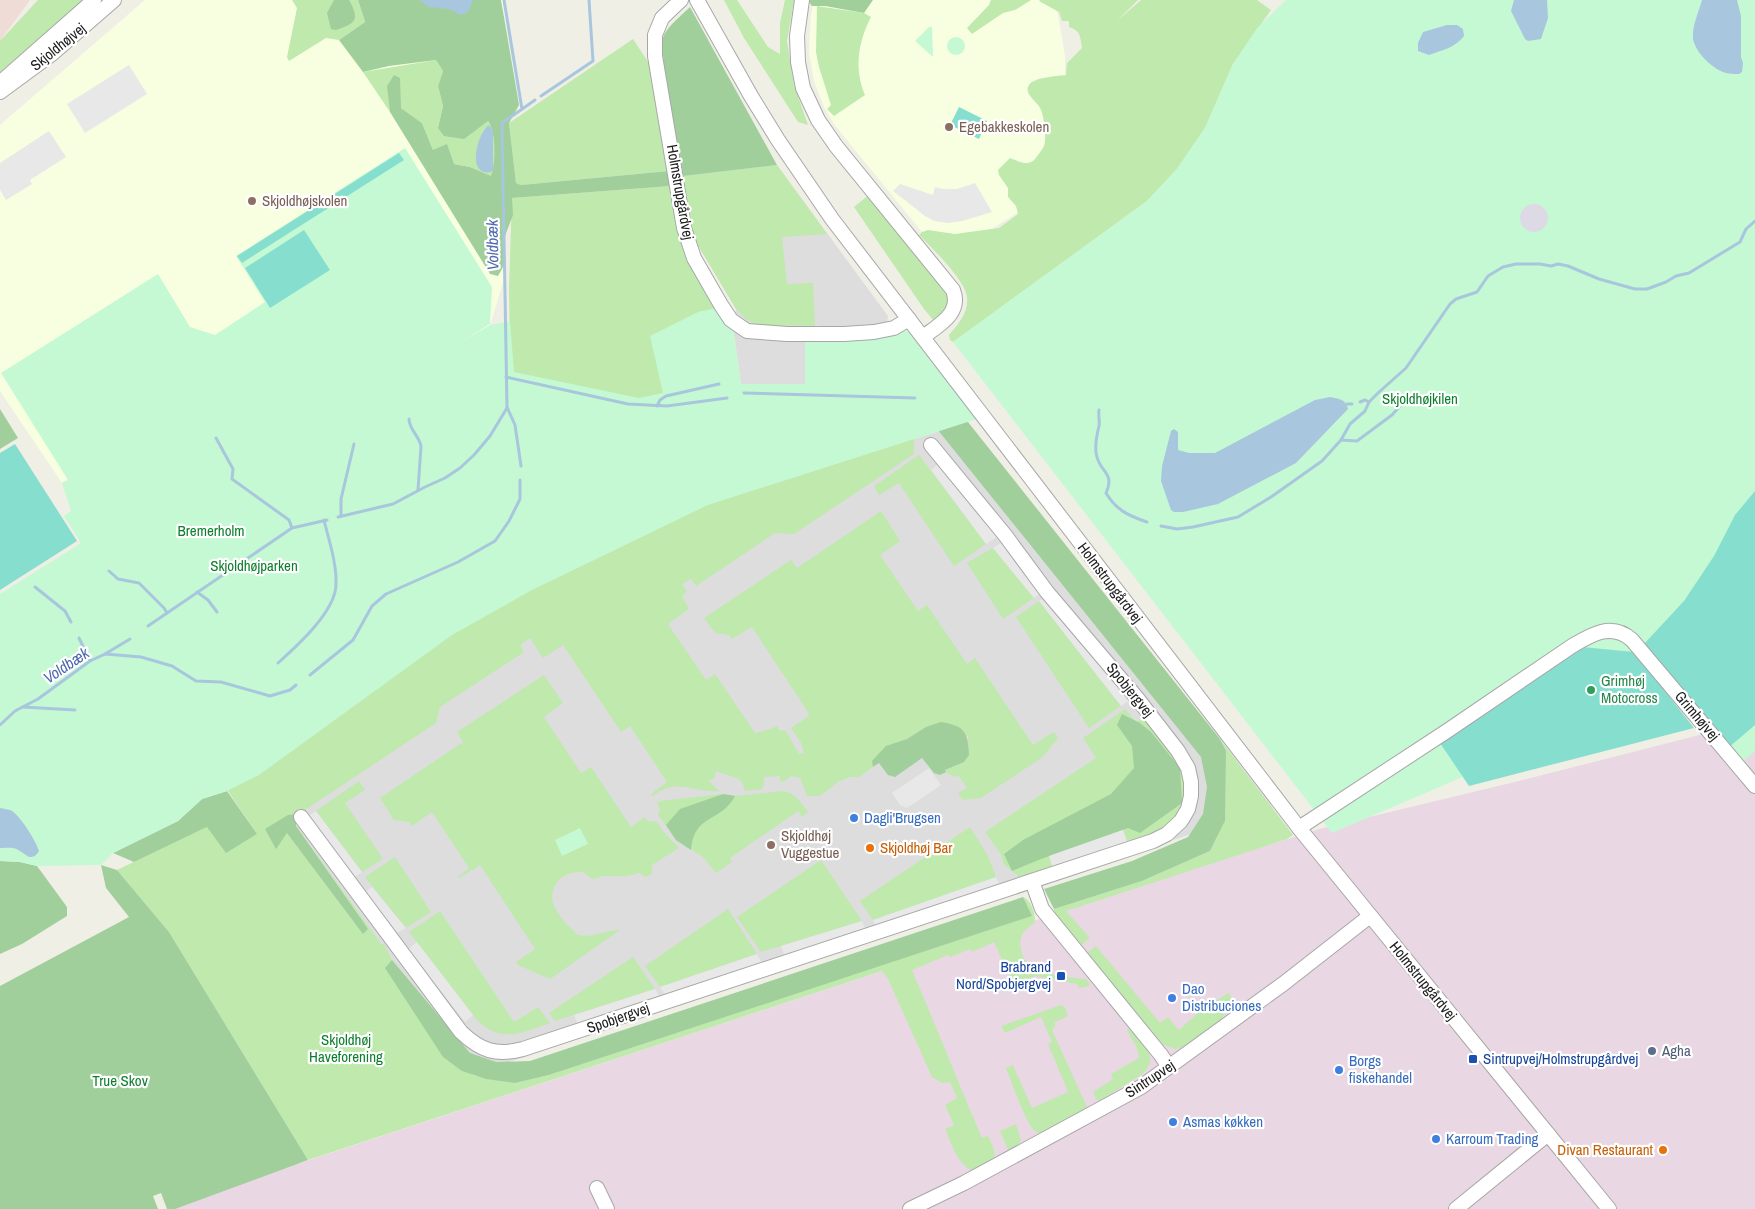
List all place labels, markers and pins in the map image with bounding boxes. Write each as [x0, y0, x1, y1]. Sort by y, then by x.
place label: Egebakkeskolen [959, 116, 1049, 137]
marker: Egebakkeskolen [943, 121, 955, 133]
place label: Skjoldhøjskolen [262, 190, 347, 211]
marker: Skjoldhøjskolen [246, 195, 258, 207]
place label: Grimhøj Motocross [1601, 670, 1658, 708]
marker: Grimhøj Motocross [1585, 684, 1597, 696]
place label: Dagli'Brugsen [864, 807, 941, 828]
marker: Dagli'Brugsen [848, 812, 860, 824]
place label: Skjoldhøj Vuggestue [781, 825, 840, 863]
place label: Skjoldhøj Bar [880, 837, 952, 858]
marker: Skjoldhøj Vuggestue [765, 839, 777, 851]
marker: Skjoldhøj Bar [864, 842, 876, 854]
place label: Brabrand Nord/Spobjergvej [956, 956, 1051, 994]
marker: Brabrand Nord/Spobjergvej [1055, 970, 1067, 982]
place label: Dao Distribuciones [1182, 978, 1261, 1016]
marker: Dao Distribuciones [1166, 992, 1178, 1004]
place label: Agha [1661, 1040, 1691, 1061]
marker: Agha [1646, 1045, 1658, 1057]
place label: Sintrupvej/Holmstrupgårdvej [1483, 1048, 1638, 1069]
place label: Borgs fiskehandel [1349, 1050, 1412, 1088]
marker: Sintrupvej/Holmstrupgårdvej [1467, 1053, 1479, 1065]
marker: Borgs fiskehandel [1333, 1064, 1345, 1076]
place label: Asmas køkken [1182, 1111, 1263, 1132]
marker: Asmas køkken [1167, 1116, 1179, 1128]
place label: Karroum Trading [1446, 1128, 1538, 1149]
marker: Karroum Trading [1430, 1133, 1442, 1145]
place label: Divan Restaurant [1557, 1139, 1654, 1160]
marker: Divan Restaurant [1657, 1144, 1669, 1156]

